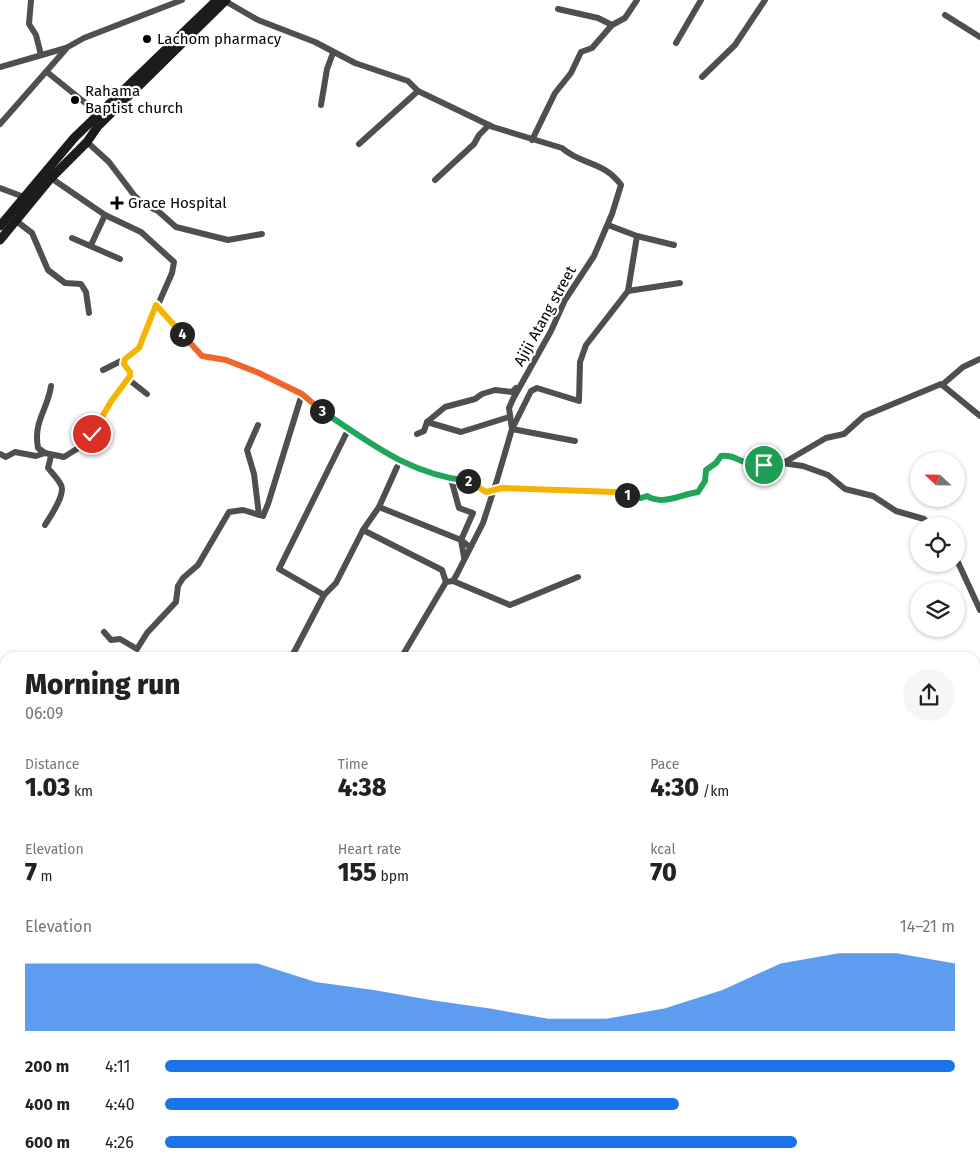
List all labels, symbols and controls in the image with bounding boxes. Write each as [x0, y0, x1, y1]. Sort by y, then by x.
place label: Lachom pharmacy [157, 30, 282, 48]
marker: Lachom pharmacy [141, 33, 153, 45]
place label: Rahama Baptist church [85, 82, 183, 117]
marker: Rahama Baptist church [69, 94, 81, 106]
place label: Grace Hospital [128, 194, 227, 212]
marker: Grace Hospital [110, 196, 124, 210]
street label: Ajiji Atang street [510, 262, 580, 369]
pin: 4 [170, 322, 194, 346]
text: 4 [179, 326, 186, 343]
pin: 3 [310, 398, 334, 424]
text: 3 [319, 403, 326, 420]
pin [71, 413, 113, 455]
icon: check [78, 420, 106, 448]
pin [743, 444, 785, 486]
icon: arrive [750, 451, 778, 479]
north arrow [910, 452, 965, 508]
map controls [910, 452, 965, 637]
pin: 2 [456, 468, 480, 494]
text: 2 [465, 473, 472, 490]
pin: 1 [614, 482, 640, 508]
text: 1 [624, 487, 631, 504]
button: locate [910, 517, 965, 572]
button: layers [910, 582, 965, 637]
text: Morning run [25, 668, 180, 701]
button: share [903, 669, 955, 721]
text: 06:09 [25, 704, 63, 723]
text: Distance [25, 756, 79, 773]
text: Time [338, 756, 368, 773]
text: Pace [650, 756, 679, 773]
text: 1.03 [25, 773, 70, 803]
text: 4:38 [338, 773, 386, 803]
text: 4:30 [650, 773, 699, 803]
text: km [70, 783, 93, 800]
text: /km [699, 783, 729, 800]
text: Elevation [25, 841, 84, 858]
text: Heart rate [338, 841, 401, 858]
text: kcal [650, 841, 676, 858]
text: 7 [25, 858, 37, 888]
text: 155 [338, 858, 377, 888]
text: 70 [650, 858, 677, 888]
text: m [37, 868, 53, 885]
text: bpm [377, 868, 409, 885]
text: Elevation [25, 917, 92, 936]
text: 14–21 m [900, 917, 955, 936]
text: 200 m [25, 1057, 69, 1076]
text: 4:11 [105, 1057, 130, 1076]
text: 400 m [25, 1095, 70, 1114]
text: 4:40 [105, 1095, 135, 1114]
text: 600 m [25, 1133, 70, 1152]
text: 4:26 [105, 1133, 134, 1152]

